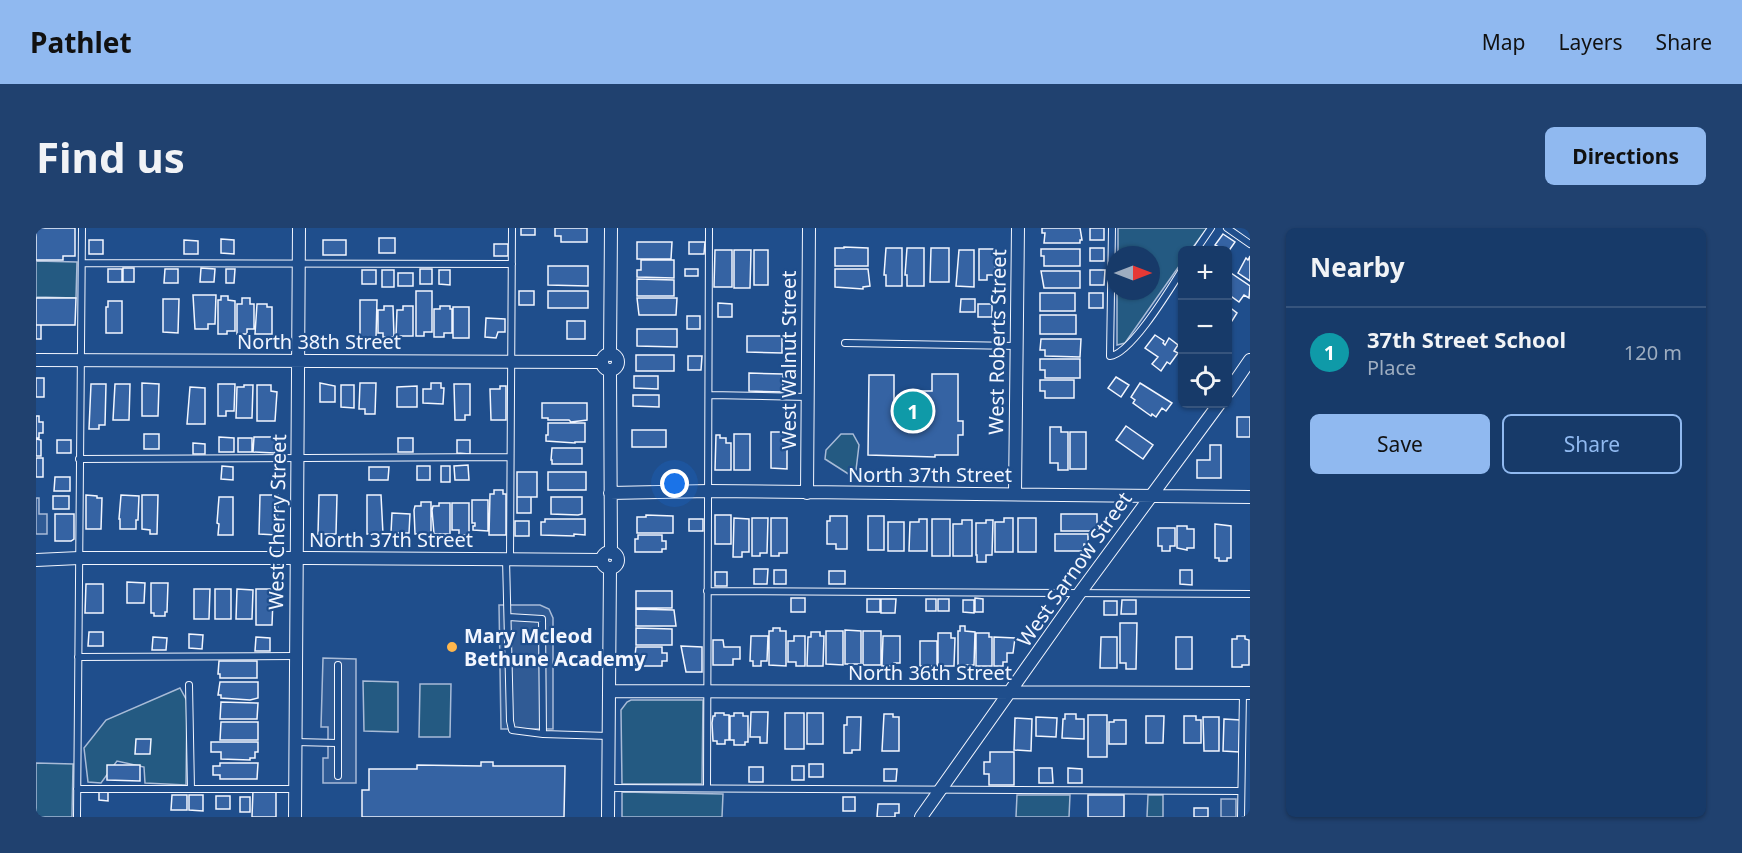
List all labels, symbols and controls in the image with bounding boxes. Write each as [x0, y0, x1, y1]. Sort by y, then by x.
text: Pathlet [30, 23, 132, 61]
text: Map [1482, 28, 1526, 56]
text: Layers [1559, 28, 1623, 56]
text: Share [1656, 28, 1712, 56]
button: Directions [1545, 127, 1706, 185]
text: Find us [36, 128, 185, 185]
north arrow [1106, 246, 1160, 300]
map controls [1178, 246, 1232, 408]
button: + [1178, 246, 1232, 300]
street label: West Roberts Street [982, 249, 1012, 435]
text: Nearby [1310, 249, 1405, 285]
street label: West Walnut Street [775, 270, 802, 450]
button: − [1178, 300, 1232, 354]
text: 37th Street School [1367, 324, 1566, 354]
street label: North 38th Street [237, 328, 401, 355]
text: 1 [1324, 339, 1335, 366]
text: 120 m [1624, 339, 1682, 366]
button: locate [1178, 354, 1232, 408]
text: Place [1367, 354, 1416, 381]
pin: 1 [894, 388, 932, 434]
button: Save [1310, 414, 1490, 474]
button: Share [1502, 414, 1682, 474]
street label: West Cherry Street [262, 434, 292, 610]
street label: North 37th Street [848, 461, 1012, 488]
your location [660, 469, 689, 498]
street label: West Sarnow Street [1011, 486, 1137, 652]
street label: North 37th Street [309, 526, 473, 553]
place label: Mary Mcleod Bethune Academy [464, 622, 646, 672]
marker: Mary Mcleod Bethune Academy [445, 640, 459, 654]
street label: North 36th Street [848, 659, 1012, 686]

